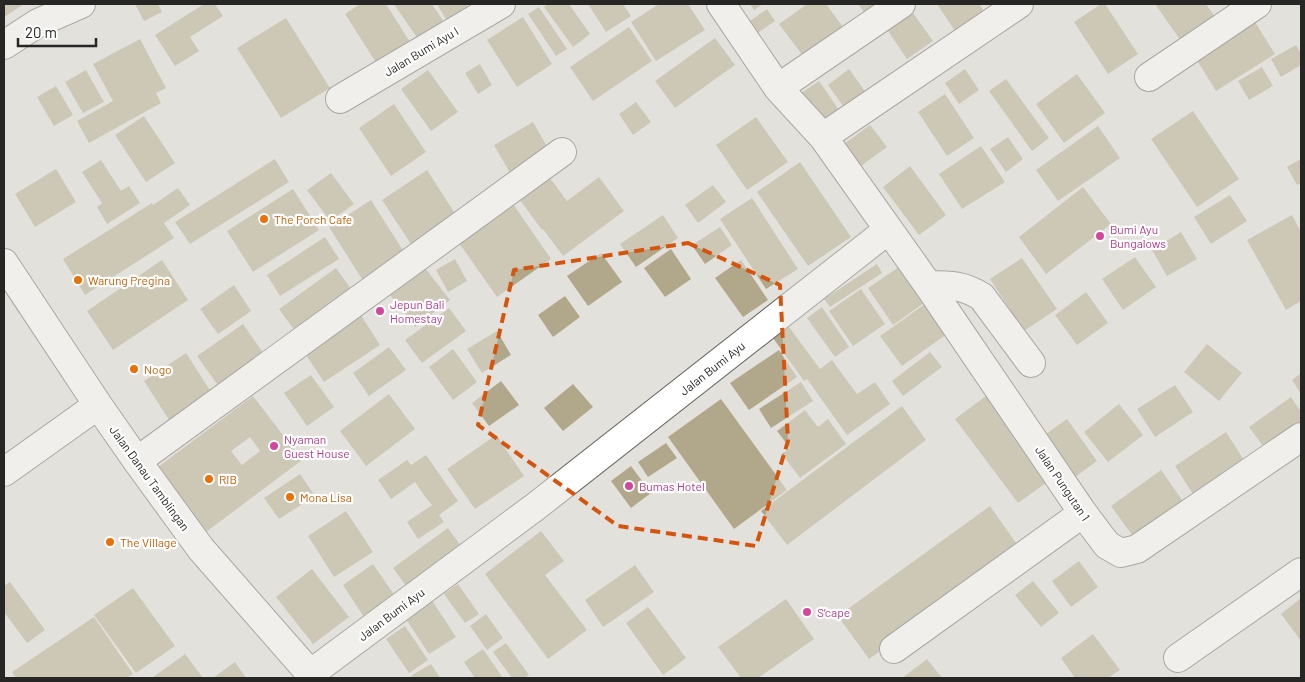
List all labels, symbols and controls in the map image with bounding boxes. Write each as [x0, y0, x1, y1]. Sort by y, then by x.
scale bar [18, 15, 95, 47]
text: 20 m [25, 23, 57, 41]
street label: Jalan Bumi Ayu I [381, 23, 461, 79]
place label: The Porch Cafe [274, 212, 352, 226]
marker: The Porch Cafe [258, 213, 270, 225]
place label: Bumi Ayu Bungalows [1110, 222, 1166, 250]
marker: Bumi Ayu Bungalows [1094, 230, 1106, 242]
place label: Warung Pregina [88, 273, 170, 287]
marker: Warung Pregina [72, 274, 84, 286]
place label: Jepun Bali Homestay [390, 297, 445, 325]
marker: Jepun Bali Homestay [374, 305, 386, 317]
street label: Jalan Bumi Ayu [677, 338, 747, 398]
place label: Nogo [144, 362, 172, 376]
marker: Nogo [128, 363, 140, 375]
street label: Jalan Danau Tamblingan [107, 423, 193, 533]
place label: Nyaman Guest House [284, 432, 350, 460]
marker: Nyaman Guest House [268, 440, 280, 452]
street label: Jalan Pungutan 1 [1033, 443, 1093, 523]
place label: RIB [219, 472, 237, 486]
marker: RIB [203, 473, 215, 485]
place label: Bumas Hotel [639, 479, 705, 493]
marker: Bumas Hotel [623, 480, 635, 492]
place label: Mona Lisa [300, 490, 352, 504]
marker: Mona Lisa [284, 491, 296, 503]
place label: The Village [120, 535, 177, 549]
marker: The Village [104, 536, 116, 548]
street label: Jalan Bumi Ayu [355, 585, 427, 643]
place label: S’cape [817, 605, 850, 619]
marker: S’cape [801, 606, 813, 618]

